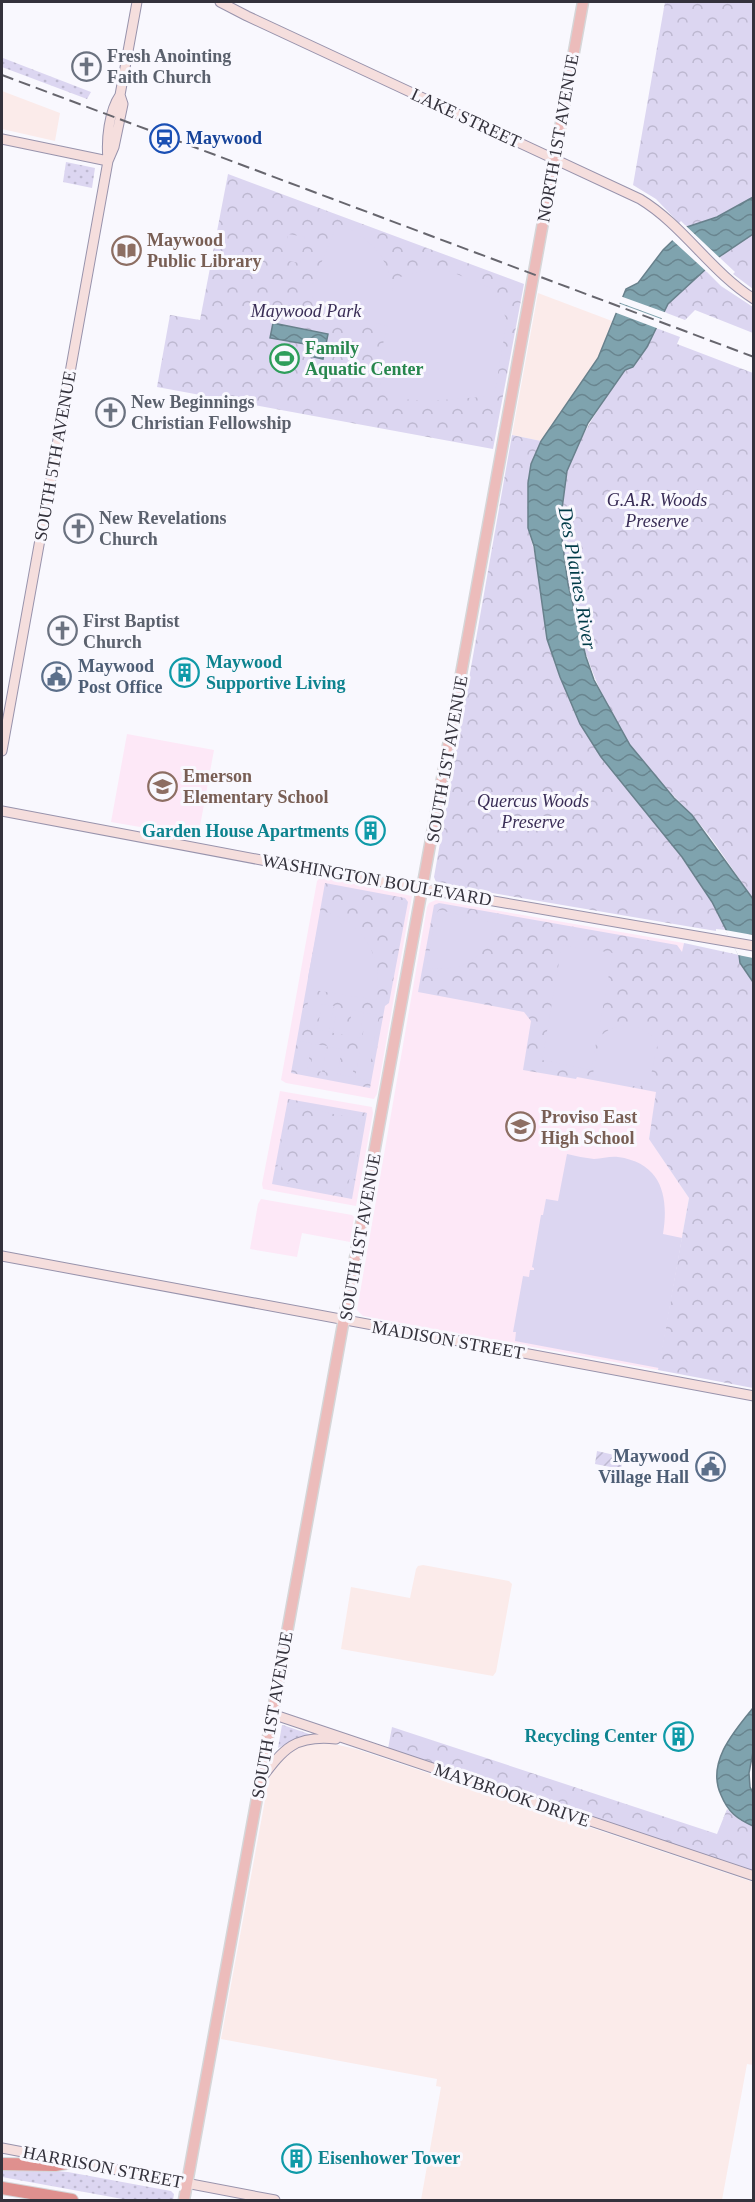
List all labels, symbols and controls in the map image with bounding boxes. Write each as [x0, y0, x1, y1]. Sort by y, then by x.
place label: Fresh Anointing Faith Church [107, 46, 231, 87]
church icon: Fresh Anointing Faith Church [70, 50, 102, 82]
street label: NORTH 1ST AVENUE [533, 52, 583, 224]
street label: LAKE STREET [408, 84, 524, 152]
station icon: Maywood [149, 122, 181, 154]
place label: Maywood [186, 128, 262, 148]
place label: Maywood Public Library [147, 230, 262, 271]
library icon: Maywood Public Library [110, 234, 142, 266]
park label: Maywood Park [250, 301, 362, 321]
place label: Family Aquatic Center [305, 338, 423, 379]
sports icon: Family Aquatic Center [268, 342, 300, 374]
street label: SOUTH 5TH AVENUE [30, 369, 80, 543]
place label: New Beginnings Christian Fellowship [131, 392, 292, 433]
church icon: New Beginnings Christian Fellowship [94, 396, 126, 428]
park label: G.A.R. Woods Preserve [607, 490, 707, 531]
water label: Des Plaines River [554, 504, 601, 651]
place label: New Revelations Church [99, 508, 226, 549]
church icon: New Revelations Church [62, 512, 94, 544]
place label: First Baptist Church [83, 611, 180, 652]
church icon: First Baptist Church [46, 615, 78, 647]
place label: Maywood Supportive Living [206, 652, 346, 693]
place label: Maywood Post Office [78, 656, 162, 697]
building icon: Maywood Supportive Living [169, 656, 201, 688]
public building icon: Maywood Post Office [41, 660, 73, 692]
street label: SOUTH 1ST AVENUE [422, 674, 472, 844]
place label: Emerson Elementary School [183, 766, 329, 807]
school or university icon: Emerson Elementary School [146, 770, 178, 802]
park label: Quercus Woods Preserve [477, 791, 589, 832]
building icon: Garden House Apartments [354, 815, 386, 847]
place label: Garden House Apartments [142, 821, 349, 841]
street label: WASHINGTON BOULEVARD [261, 850, 493, 910]
place label: Proviso East High School [541, 1107, 637, 1148]
school or university icon: Proviso East High School [504, 1111, 536, 1143]
street label: SOUTH 1ST AVENUE [335, 1152, 385, 1322]
street label: MADISON STREET [370, 1317, 526, 1363]
place label: Maywood Village Hall [598, 1446, 689, 1487]
public building icon: Maywood Village Hall [694, 1450, 726, 1482]
street label: SOUTH 1ST AVENUE [247, 1630, 297, 1800]
building icon: Recycling Center [662, 1720, 694, 1752]
place label: Recycling Center [525, 1726, 657, 1746]
street label: MAYBROOK DRIVE [432, 1759, 592, 1831]
street label: HARRISON STREET [21, 2142, 185, 2192]
building icon: Eisenhower Tower [281, 2142, 313, 2174]
place label: Eisenhower Tower [318, 2148, 460, 2168]

